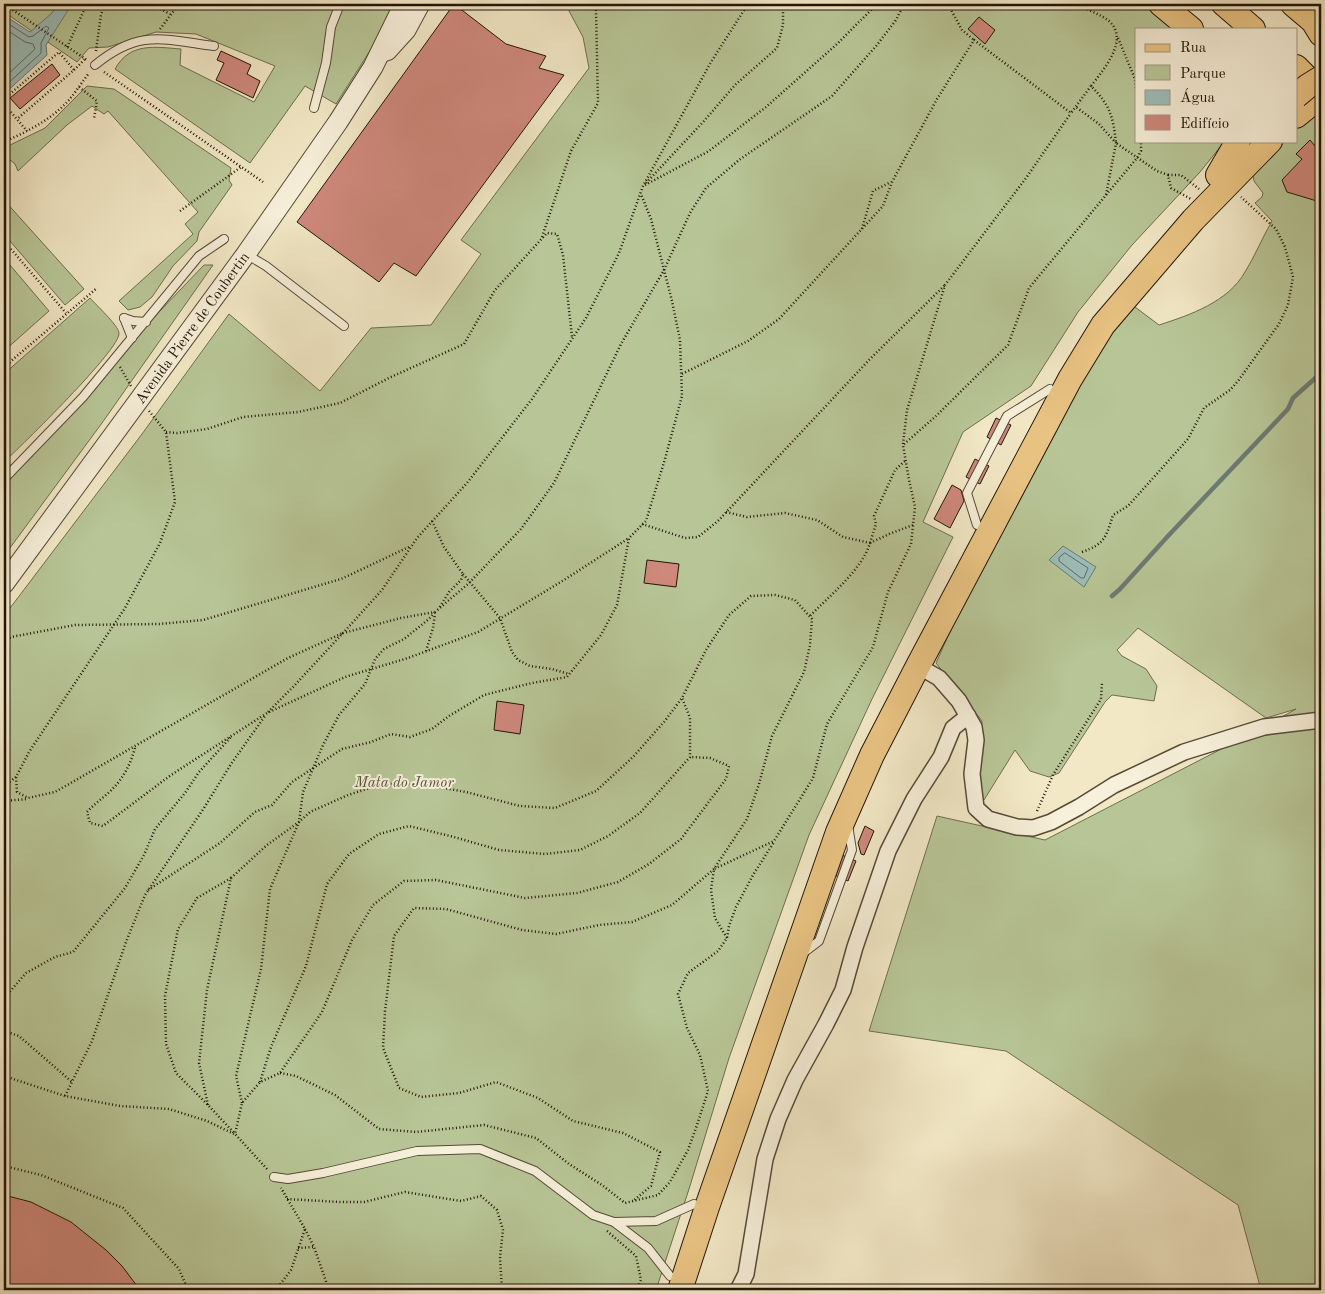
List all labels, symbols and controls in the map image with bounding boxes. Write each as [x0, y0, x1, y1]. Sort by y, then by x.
legend [1135, 28, 1298, 142]
text: Rua [1180, 41, 1207, 56]
text: Parque [1180, 67, 1226, 82]
text: Água [1180, 88, 1216, 106]
text: Edifício [1180, 117, 1229, 132]
street label: Avenida Pierre de Coubertin [133, 250, 253, 407]
park label: Mata do Jamor [353, 776, 454, 791]

